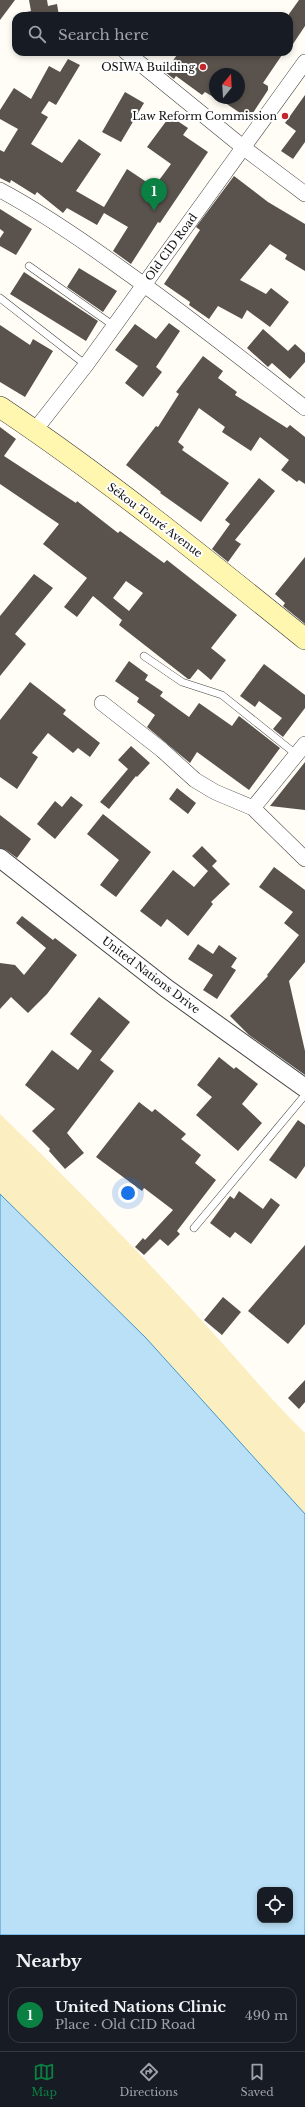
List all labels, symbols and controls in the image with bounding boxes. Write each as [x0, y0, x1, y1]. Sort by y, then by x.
search box [12, 12, 293, 56]
icon: search [26, 23, 48, 45]
text: Search here [58, 25, 149, 44]
place label: OSIWA Building [101, 60, 195, 74]
marker: OSIWA Building [198, 62, 208, 72]
north arrow [209, 68, 245, 104]
place label: Law Reform Commission [132, 109, 277, 123]
marker: Law Reform Commission [280, 111, 290, 121]
pin: 1 [141, 178, 167, 211]
street label: Old CID Road [142, 210, 200, 283]
street label: Sékou Touré Avenue [105, 480, 205, 560]
street label: United Nations Drive [99, 933, 203, 1017]
your location [118, 1183, 138, 1203]
map controls [257, 1887, 293, 1923]
button: locate [257, 1887, 293, 1923]
text: Nearby [16, 1951, 82, 1972]
text: United Nations Clinic [55, 1997, 226, 2016]
text: 1 [27, 2007, 33, 2024]
text: 490 m [245, 2007, 288, 2024]
text: Place · Old CID Road [55, 2016, 195, 2033]
tab: Map [31, 2061, 57, 2099]
tab: Directions [119, 2061, 178, 2099]
tab: Saved [241, 2061, 274, 2099]

